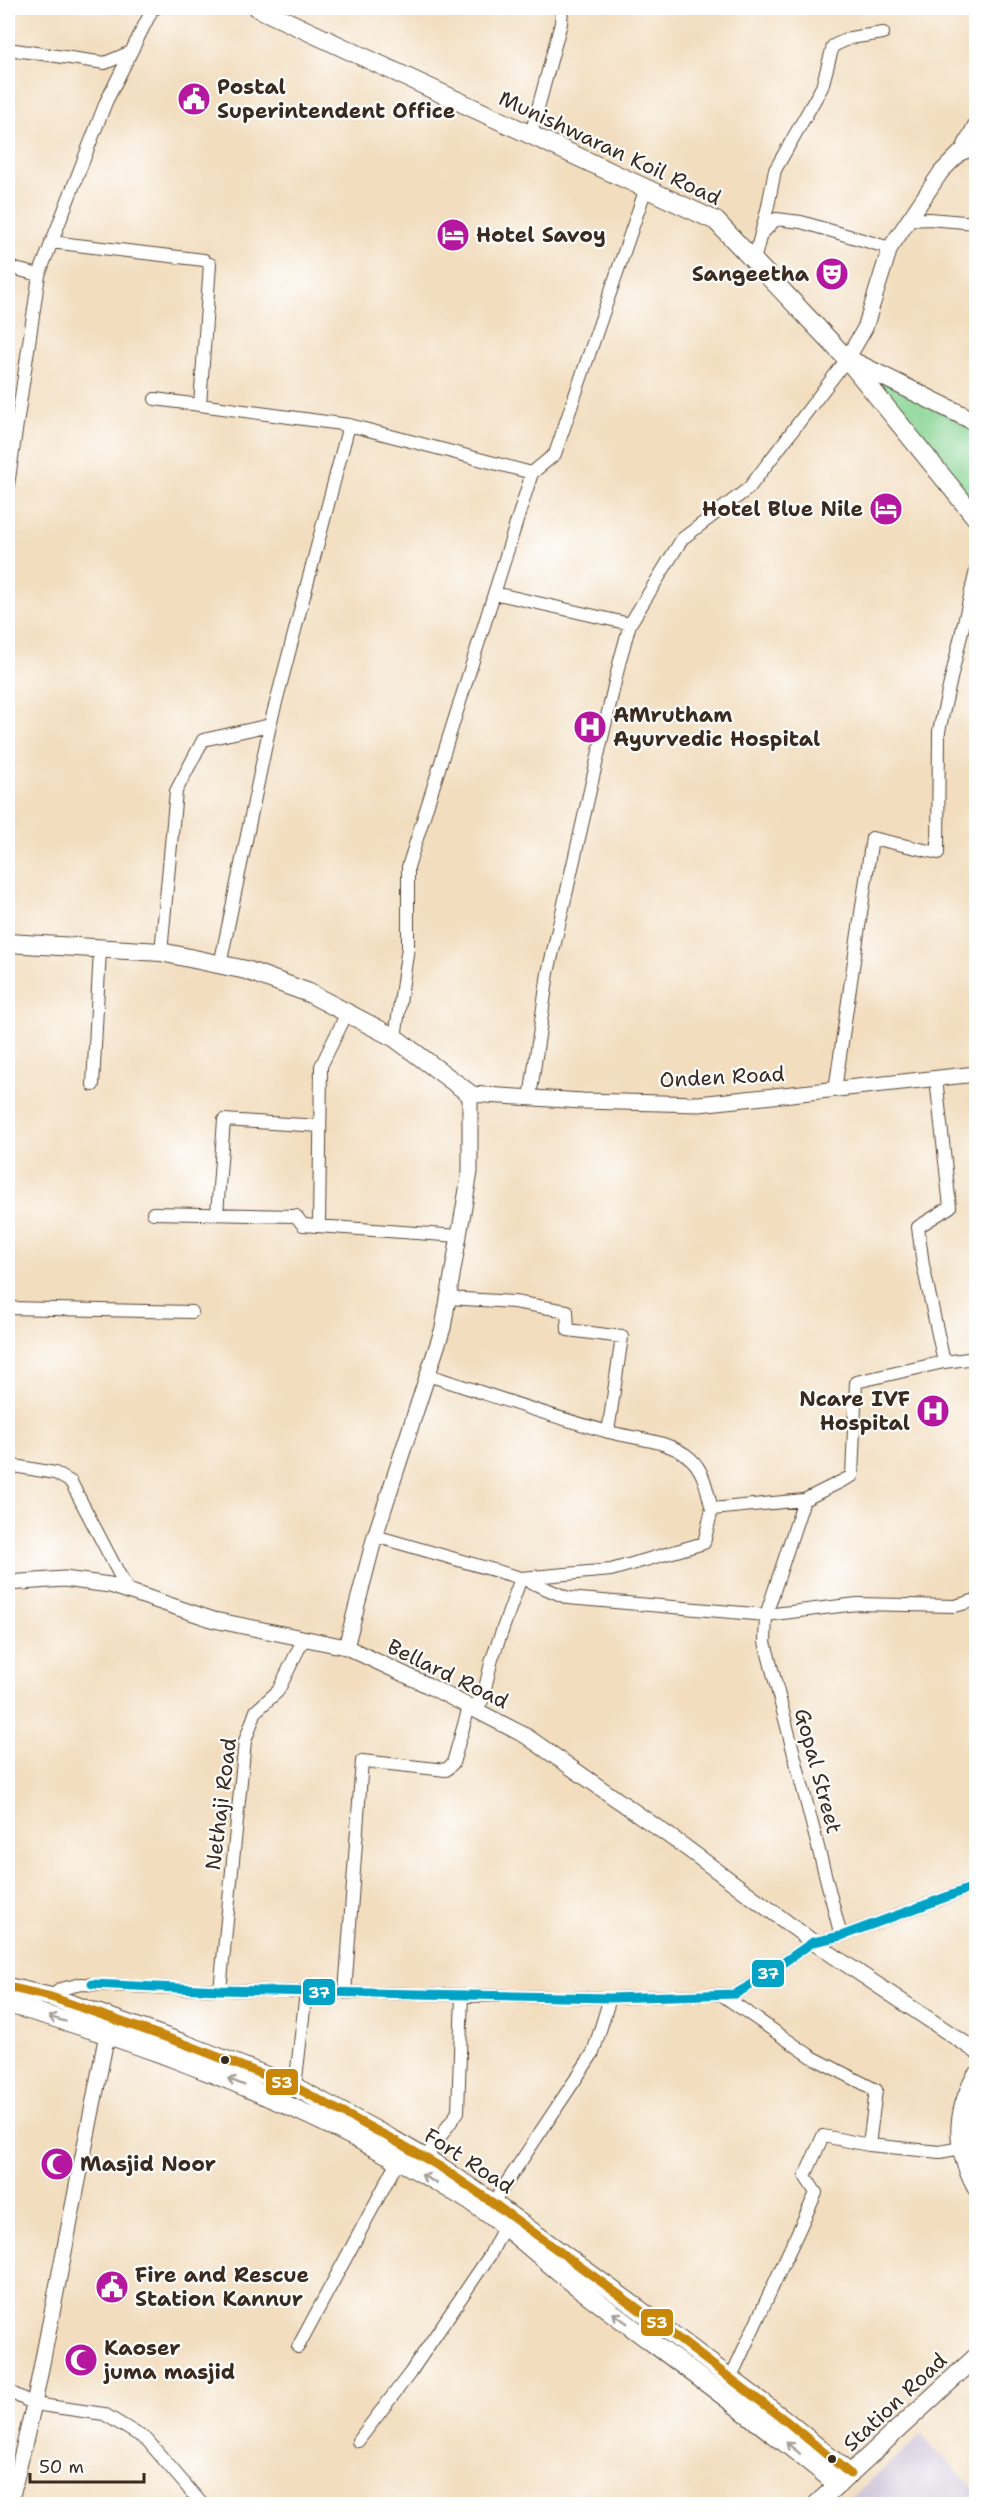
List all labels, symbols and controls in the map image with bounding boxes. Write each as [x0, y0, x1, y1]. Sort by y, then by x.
place label: Postal Superintendent Office [217, 73, 455, 125]
public building icon: Postal Superintendent Office [176, 81, 212, 117]
street label: Munishwaran Koil Road [494, 84, 726, 212]
hotel icon: Hotel Savoy [435, 217, 471, 253]
place label: Hotel Savoy [476, 221, 606, 249]
theatre icon: Sangeetha [814, 256, 850, 292]
place label: Sangeetha [692, 260, 810, 288]
hotel icon: Hotel Blue Nile [868, 491, 904, 527]
place label: Hotel Blue Nile [702, 495, 863, 523]
place label: AMrutham Ayurvedic Hospital [613, 701, 820, 753]
hospital icon: AMrutham Ayurvedic Hospital [572, 709, 608, 745]
street label: Onden Road [659, 1060, 785, 1094]
place label: Ncare IVF Hospital [799, 1385, 910, 1437]
hospital icon: Ncare IVF Hospital [915, 1393, 951, 1429]
street label: Bellard Road [383, 1633, 513, 1715]
street label: Gopal Street [788, 1705, 848, 1837]
street label: Nethaji Road [199, 1736, 243, 1872]
line badge: 37 [751, 1959, 785, 1988]
text: 37 [757, 1963, 779, 1984]
line badge: 37 [302, 1978, 336, 2006]
text: 37 [308, 1982, 330, 2003]
one-way arrow [48, 2012, 67, 2023]
unlabelled marker [219, 2054, 231, 2066]
line badge: 53 [265, 2068, 299, 2096]
text: 53 [272, 2072, 292, 2093]
one-way arrow [227, 2076, 246, 2087]
street label: Fort Road [419, 2122, 519, 2200]
mosque icon: Masjid Noor [39, 2146, 75, 2182]
place label: Masjid Noor [80, 2150, 216, 2178]
one-way arrow [421, 2172, 438, 2184]
place label: Fire and Rescue Station Kannur [135, 2261, 309, 2313]
public building icon: Fire and Rescue Station Kannur [94, 2269, 130, 2305]
line badge: 53 [640, 2308, 674, 2337]
one-way arrow [613, 2312, 629, 2324]
text: 53 [647, 2312, 667, 2333]
place label: Kaoser juma masjid [103, 2334, 235, 2386]
mosque icon: Kaoser juma masjid [63, 2342, 99, 2378]
street label: Station Road [837, 2346, 953, 2458]
one-way arrow [785, 2442, 801, 2455]
scale bar [30, 2446, 144, 2484]
unlabelled marker [826, 2453, 838, 2465]
text: 50 m [39, 2455, 84, 2479]

